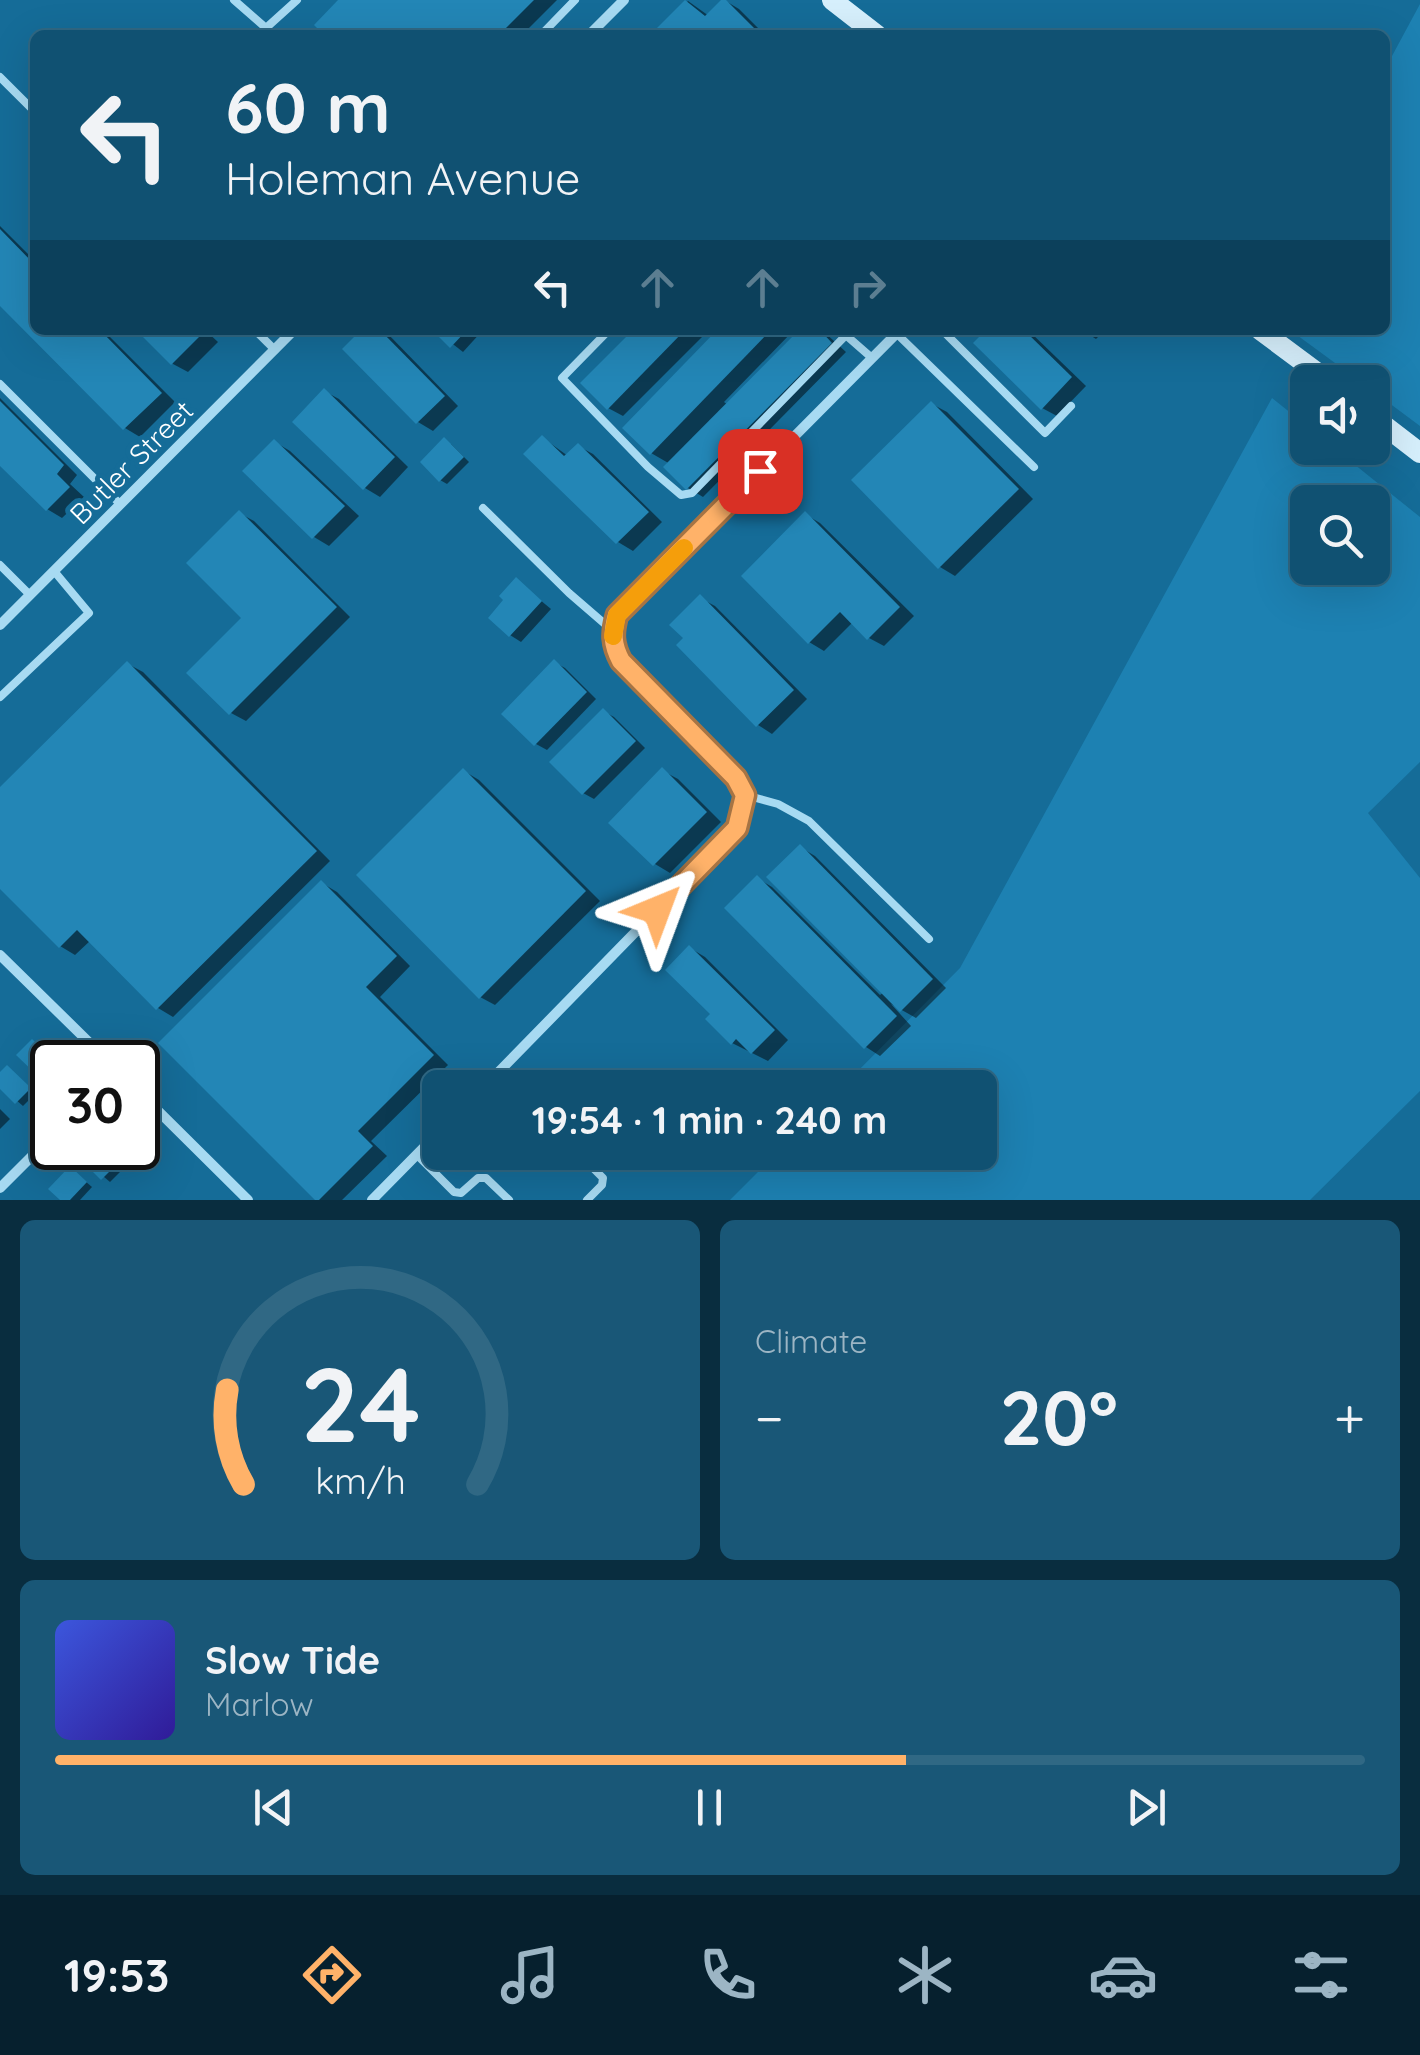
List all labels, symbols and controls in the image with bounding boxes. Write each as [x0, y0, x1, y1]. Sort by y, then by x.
text: 60 m [225, 63, 391, 151]
icon: left [60, 70, 190, 200]
text: Holeman Avenue [225, 150, 580, 206]
icon: left [525, 260, 580, 315]
icon: ahead [630, 260, 685, 315]
icon: ahead [735, 260, 790, 315]
icon: right [840, 260, 895, 315]
map controls [1290, 365, 1390, 585]
button: sound [1290, 365, 1390, 465]
street label: Butler Street [62, 393, 200, 531]
pin [718, 429, 803, 514]
icon: arrive [733, 444, 788, 499]
button: search [1290, 485, 1390, 585]
position arrow [605, 858, 709, 962]
speed limit sign: 30 [30, 1040, 160, 1170]
text: 19:54 · 1 min · 240 m [532, 1096, 887, 1144]
text: Climate [755, 1321, 867, 1361]
text: 24 [300, 1338, 420, 1468]
text: 20° [1000, 1370, 1118, 1464]
text: − [755, 1383, 784, 1452]
text: + [1334, 1383, 1365, 1452]
text: km/h [315, 1458, 405, 1503]
text: Slow Tide [205, 1636, 380, 1684]
text: Marlow [205, 1684, 314, 1724]
icon: previous [246, 1780, 301, 1835]
icon: pause [682, 1780, 737, 1835]
icon: next [1119, 1780, 1174, 1835]
icon: directions [297, 1940, 367, 2010]
icon: music [495, 1940, 565, 2010]
icon: phone [693, 1940, 763, 2010]
icon: climate [890, 1940, 960, 2010]
icon: car [1088, 1940, 1158, 2010]
icon: filters [1286, 1940, 1356, 2010]
text: 19:53 [64, 1947, 169, 2003]

